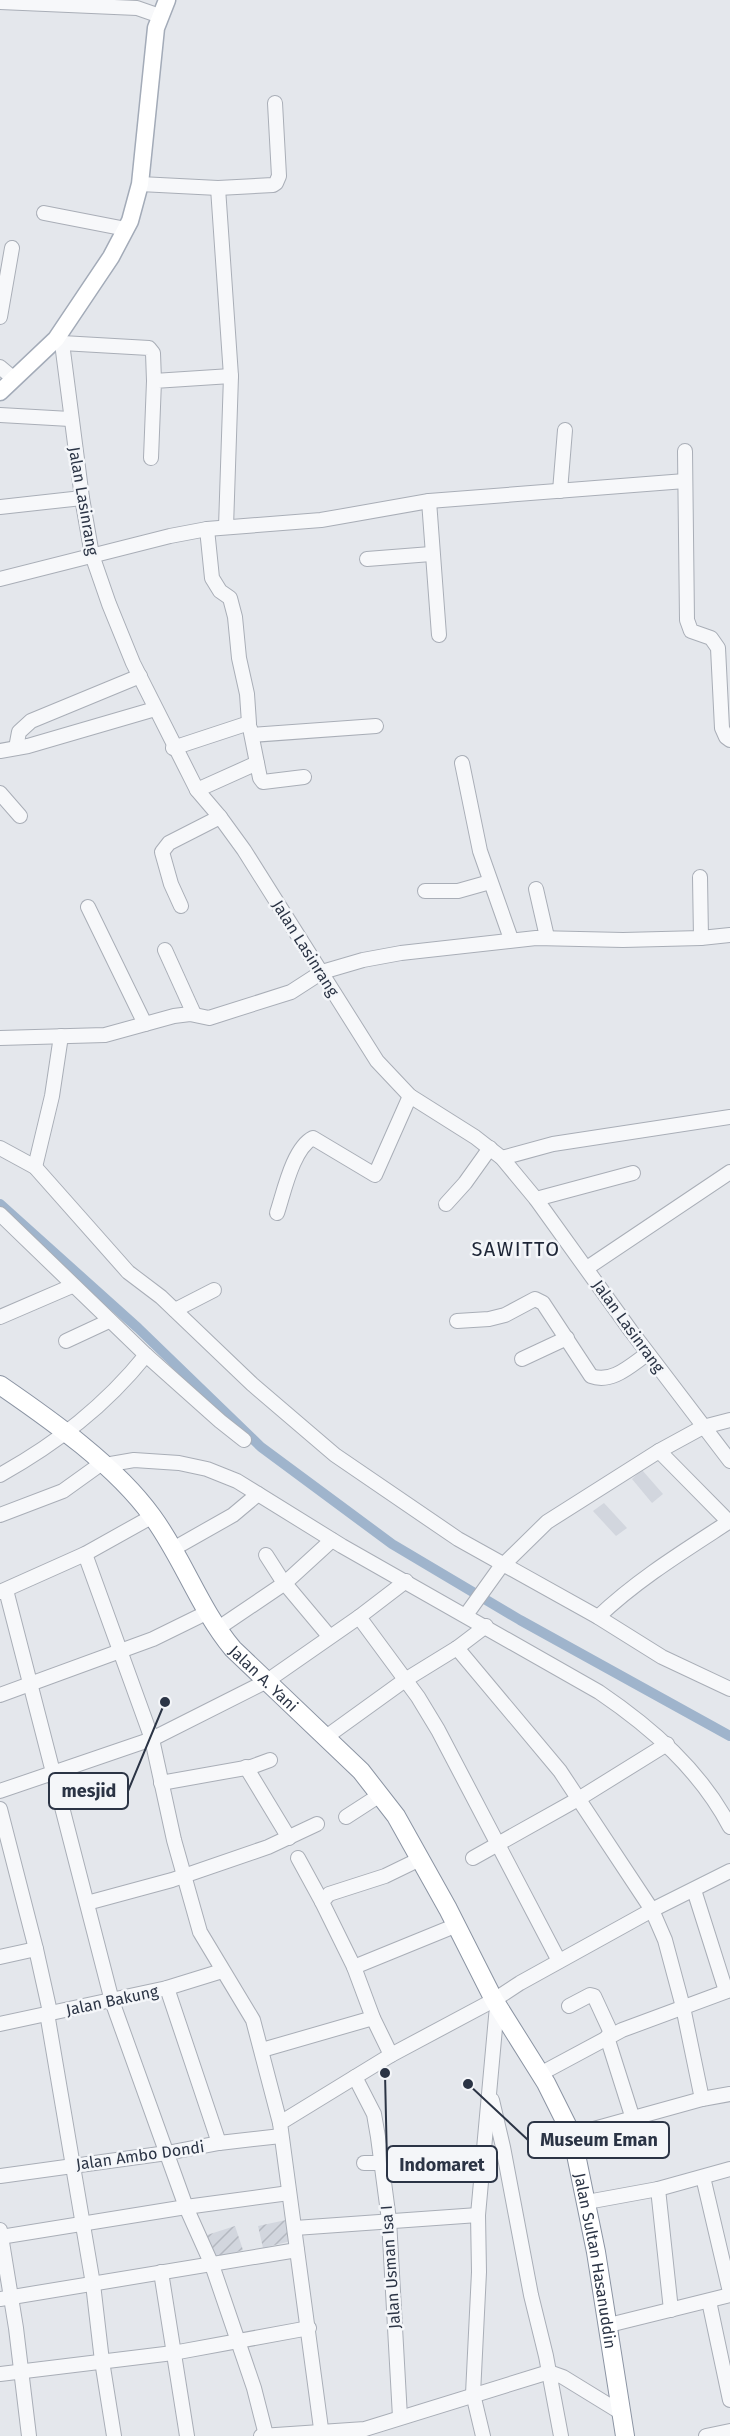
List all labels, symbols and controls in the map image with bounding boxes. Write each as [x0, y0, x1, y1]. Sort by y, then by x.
street label: Jalan Lasinrang [65, 445, 103, 558]
street label: Jalan Lasinrang [268, 897, 343, 1001]
district label: SAWITTO [472, 1237, 561, 1261]
street label: Jalan Lasinrang [589, 1276, 669, 1377]
street label: Jalan A. Yani [225, 1641, 302, 1716]
callout: mesjid [49, 1773, 128, 1809]
text: mesjid [62, 1780, 116, 1802]
street label: Jalan Bakung [64, 1981, 161, 2020]
callout: Museum Eman [528, 2122, 669, 2158]
text: Museum Eman [540, 2129, 658, 2151]
street label: Jalan Ambo Dondi [75, 2137, 205, 2174]
callout: Indomaret [387, 2146, 497, 2182]
text: Indomaret [399, 2154, 486, 2176]
street label: Jalan Sultan Hasanuddin [570, 2171, 620, 2350]
street label: Jalan Usman Isa I [377, 2204, 404, 2330]

